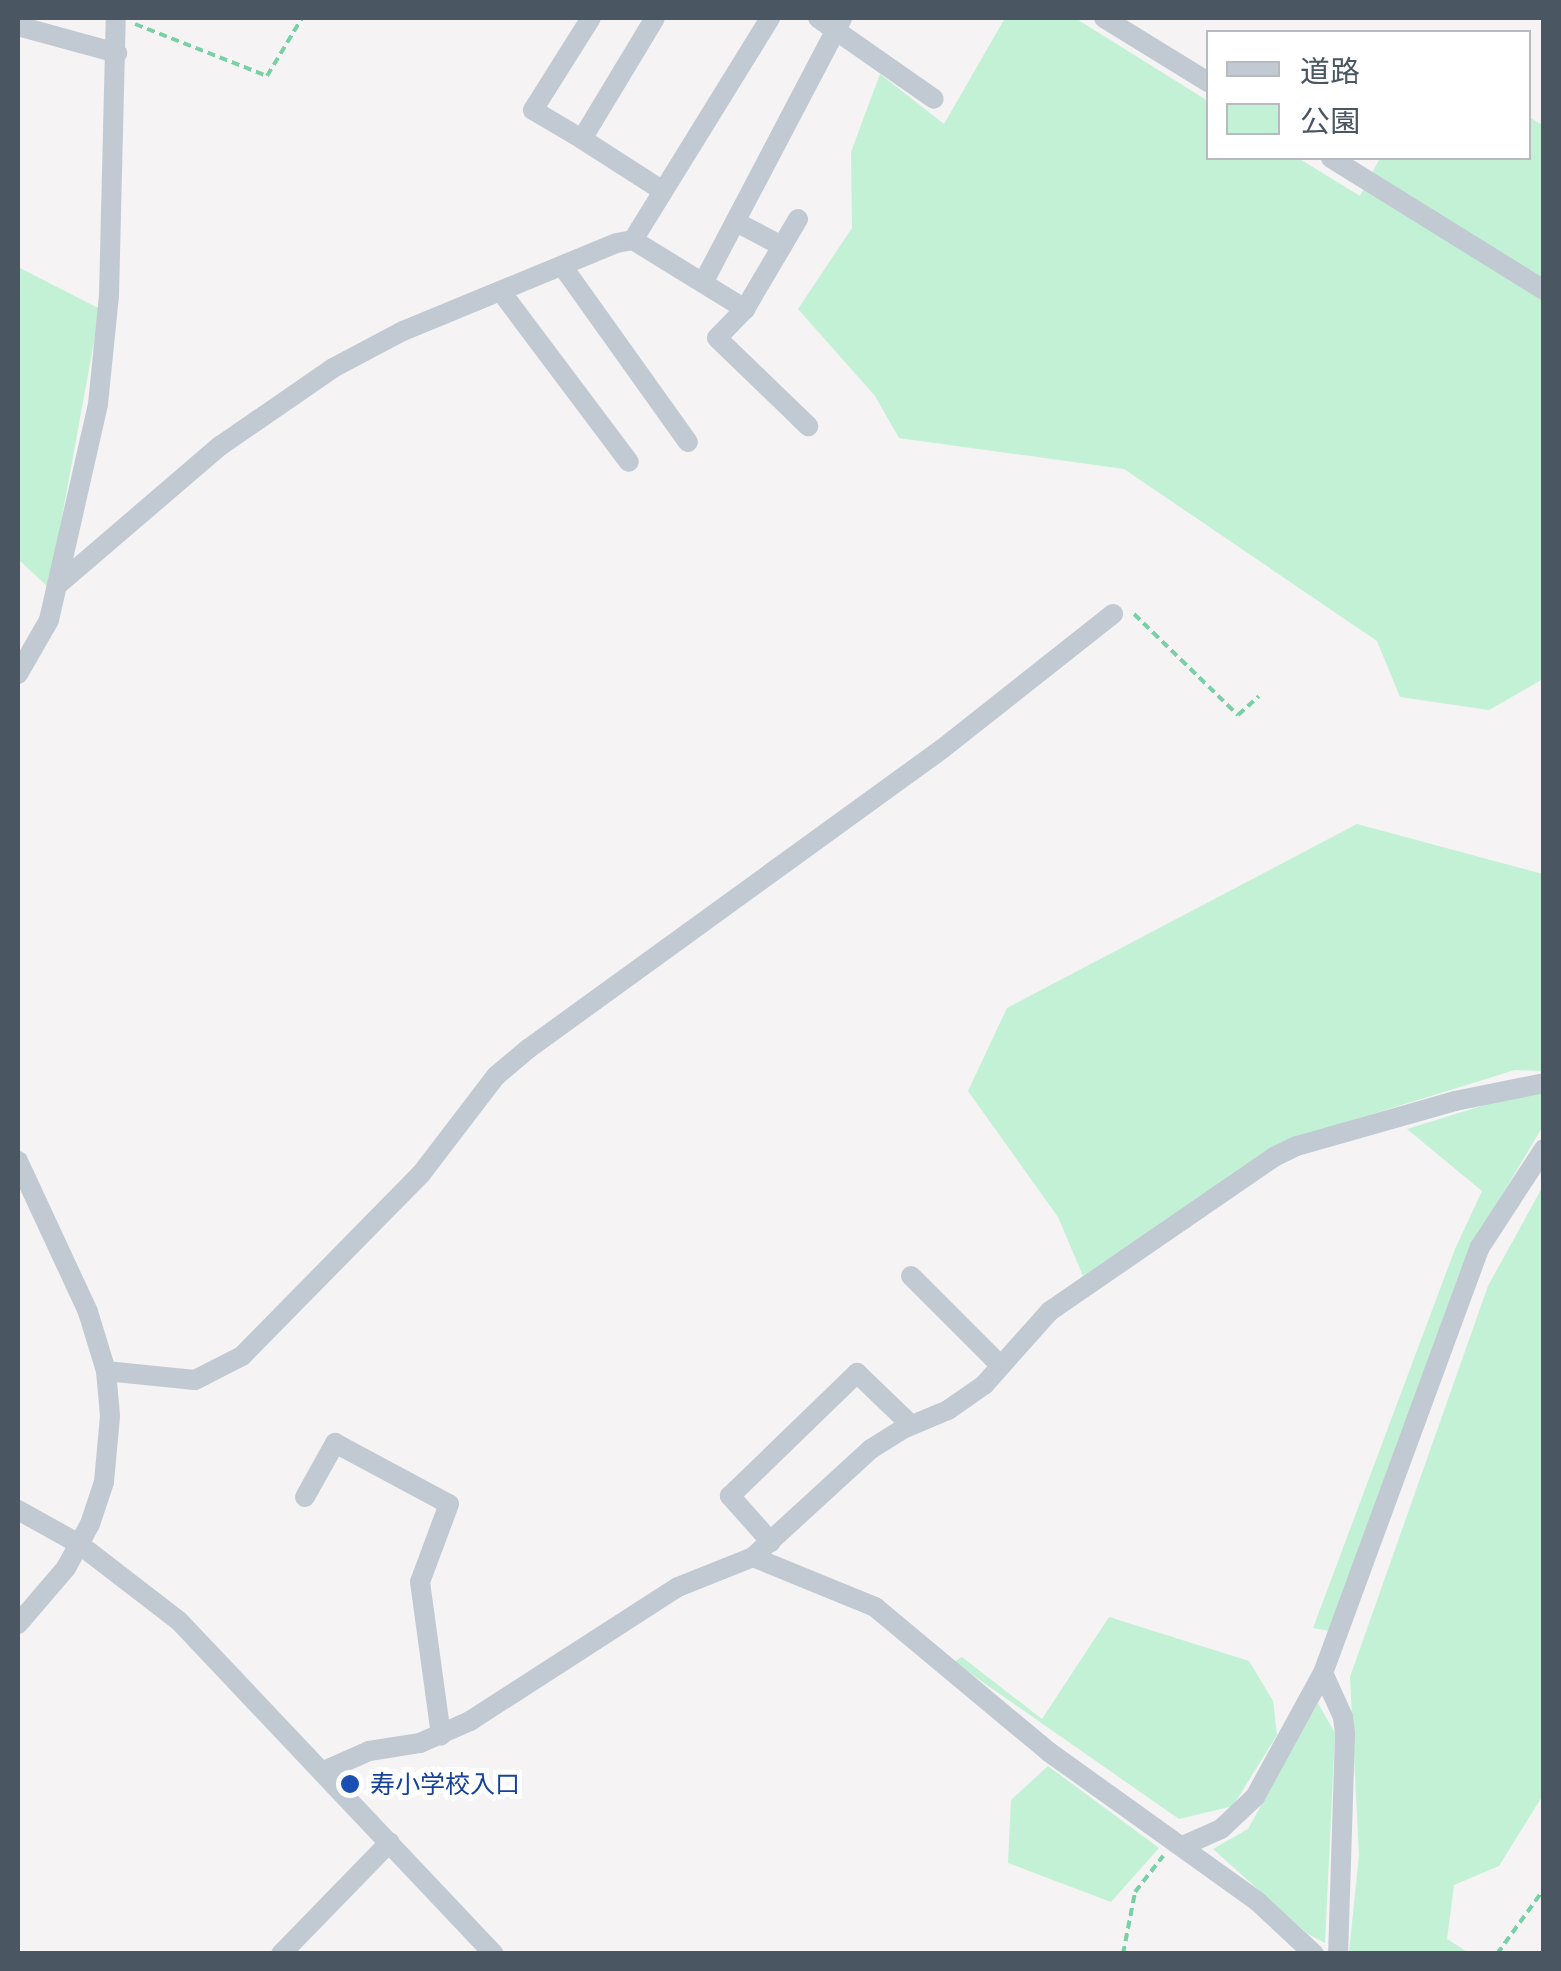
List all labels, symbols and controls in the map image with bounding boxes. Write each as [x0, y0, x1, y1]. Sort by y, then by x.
legend [1206, 30, 1531, 160]
text: 道路 [1300, 53, 1360, 90]
text: 公園 [1300, 103, 1360, 140]
place label: 寿小学校入口 [370, 1769, 520, 1799]
marker: 寿小学校入口 [339, 1773, 361, 1795]

